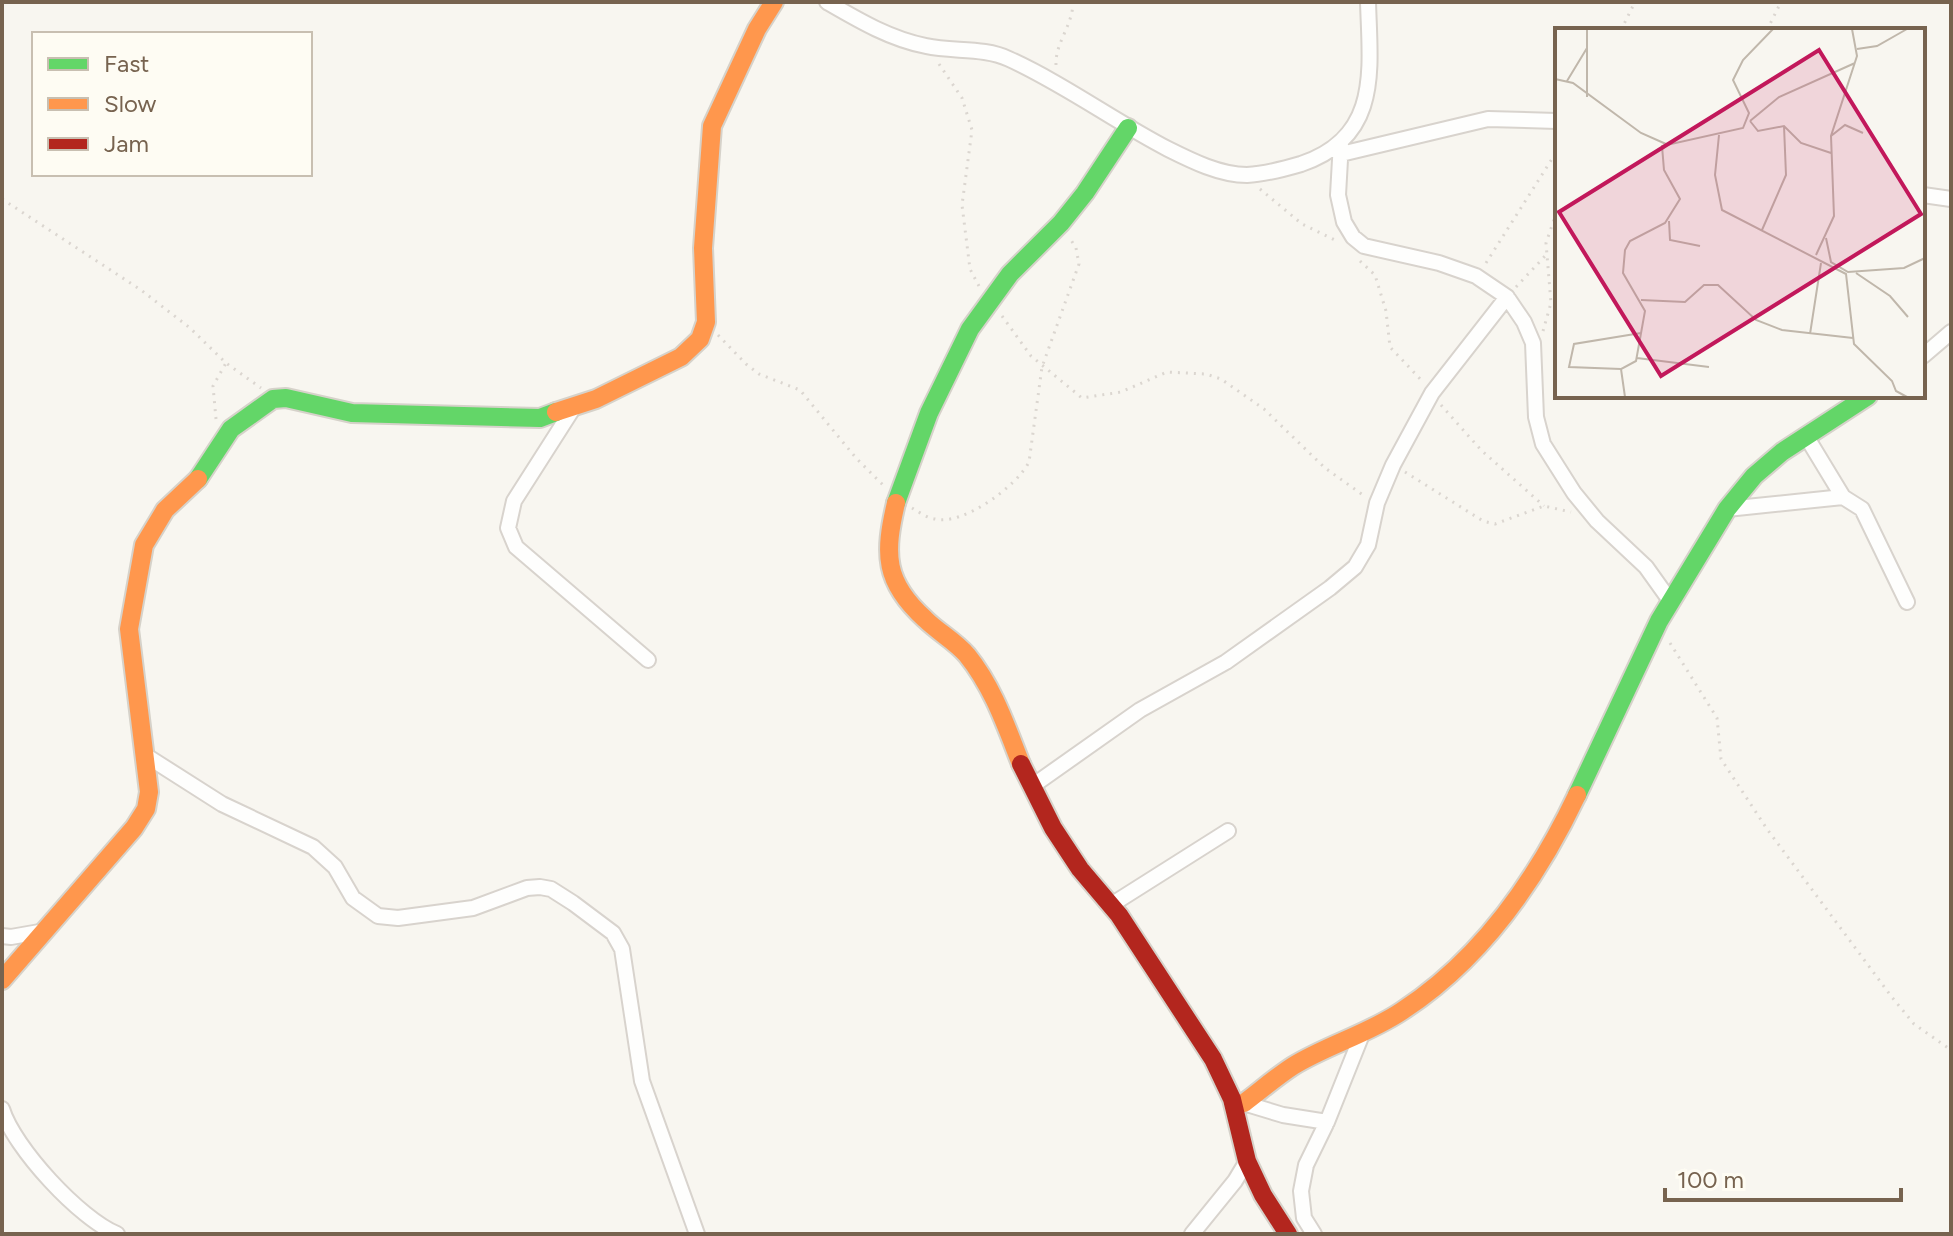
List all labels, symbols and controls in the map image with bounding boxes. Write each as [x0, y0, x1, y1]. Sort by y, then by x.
inset map [1555, 28, 1925, 398]
legend [32, 32, 312, 176]
text: Fast [104, 49, 149, 78]
text: Slow [104, 89, 157, 118]
text: Jam [104, 129, 149, 158]
scale bar [1665, 1152, 1901, 1202]
text: 100 m [1677, 1165, 1744, 1194]

